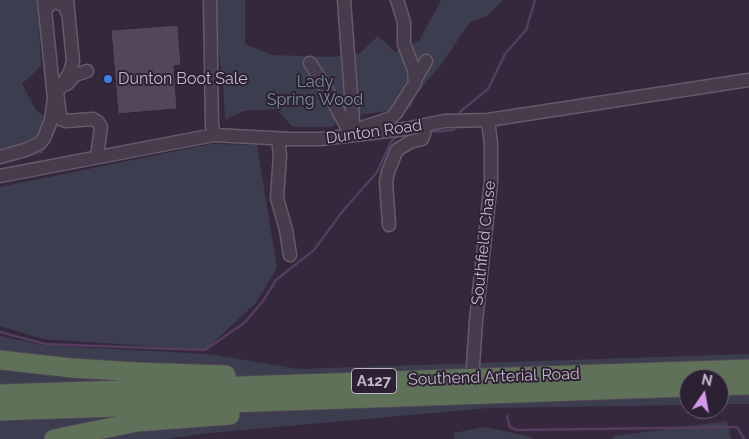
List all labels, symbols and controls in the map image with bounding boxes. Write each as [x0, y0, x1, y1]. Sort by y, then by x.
place label: Dunton Boot Sale [118, 69, 248, 89]
park label: Lady Spring Wood [267, 72, 363, 110]
marker: Dunton Boot Sale [102, 73, 114, 85]
street label: Dunton Road [325, 116, 423, 148]
street label: Southfield Chase [468, 180, 500, 306]
street label: Southend Arterial Road [408, 364, 580, 390]
road number: A127 [352, 368, 396, 394]
north arrow [679, 369, 729, 419]
text: N [700, 371, 714, 389]

